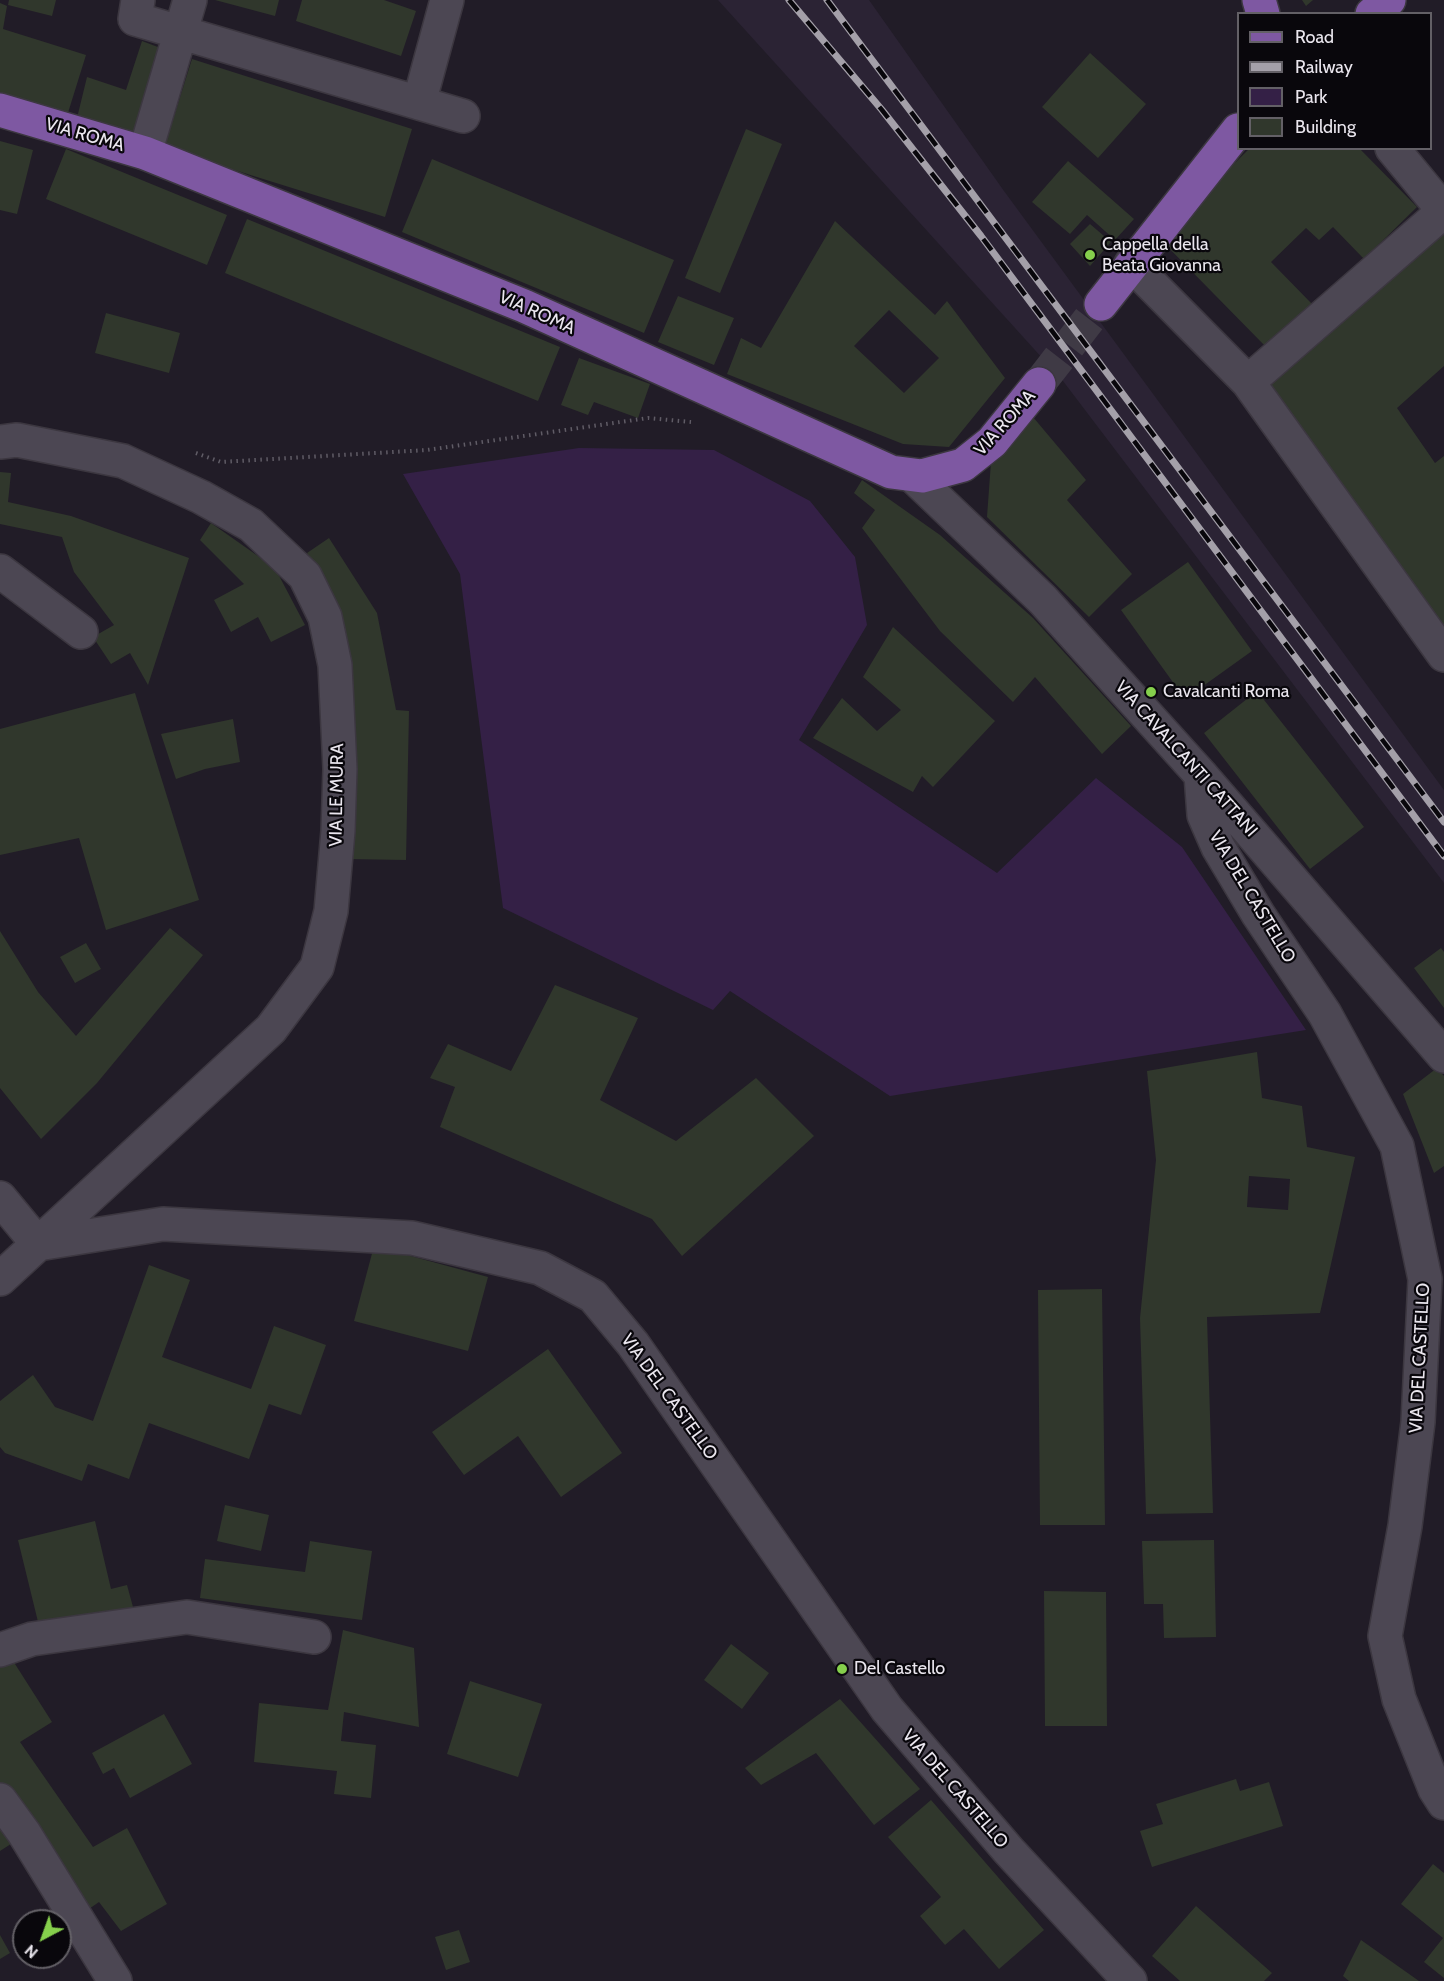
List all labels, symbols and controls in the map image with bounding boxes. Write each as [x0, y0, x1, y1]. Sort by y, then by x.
legend [1237, 12, 1432, 150]
text: Road [1295, 26, 1334, 48]
text: Railway [1295, 56, 1353, 78]
text: Park [1295, 86, 1327, 108]
street label: VIA ROMA [43, 113, 127, 157]
text: Building [1295, 116, 1356, 138]
place label: Cappella della Beata Giovanna [1102, 234, 1221, 276]
marker: Cappella della Beata Giovanna [1083, 248, 1097, 262]
street label: VIA ROMA [496, 287, 578, 339]
street label: VIA ROMA [970, 386, 1040, 460]
street label: VIA CAVALCANTI CATTANI [1110, 676, 1262, 842]
place label: Cavalcanti Roma [1163, 681, 1289, 703]
marker: Cavalcanti Roma [1144, 685, 1158, 699]
street label: VIA LE MURA [325, 743, 349, 847]
street label: VIA DEL CASTELLO [1204, 827, 1300, 967]
street label: VIA DEL CASTELLO [1405, 1282, 1435, 1434]
street label: VIA DEL CASTELLO [616, 1330, 722, 1464]
place label: Del Castello [854, 1658, 945, 1680]
marker: Del Castello [835, 1662, 849, 1676]
street label: VIA DEL CASTELLO [897, 1725, 1013, 1853]
north arrow [12, 1909, 72, 1969]
text: N [21, 1941, 42, 1962]

